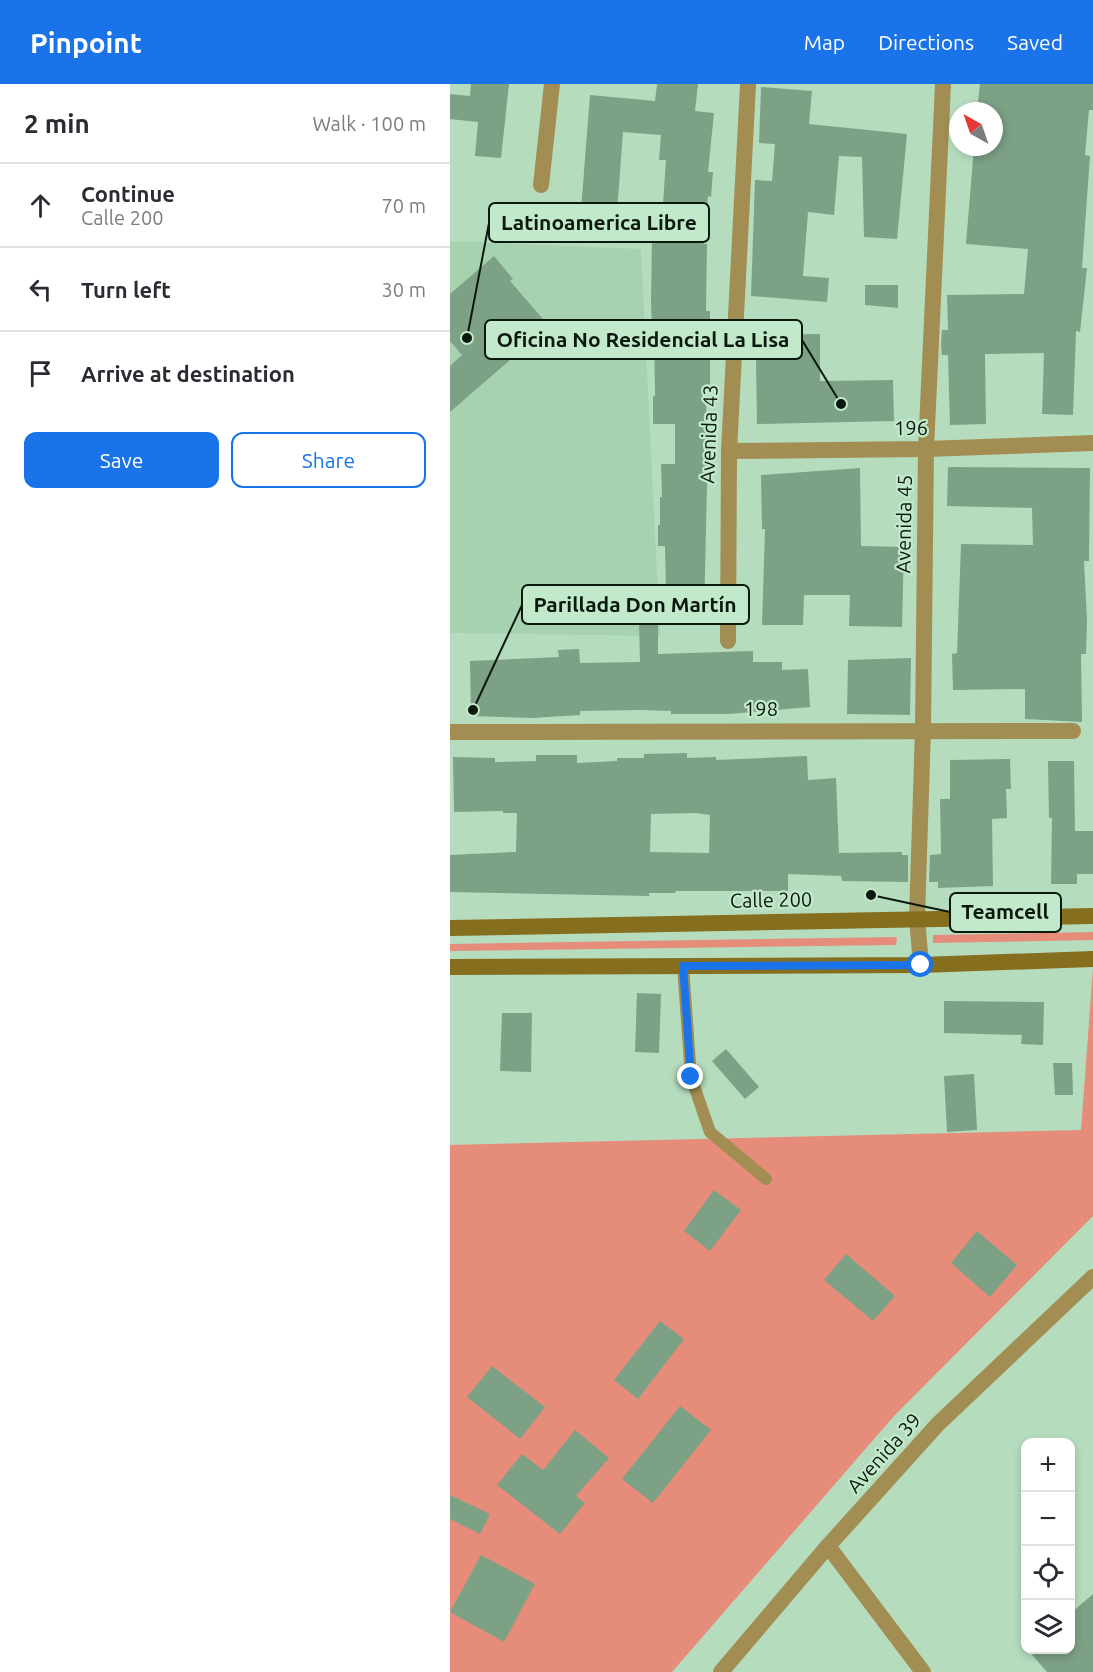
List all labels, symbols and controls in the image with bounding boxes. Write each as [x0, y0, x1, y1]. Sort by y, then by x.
text: Pinpoint [30, 27, 142, 58]
text: Map [804, 30, 845, 54]
text: Directions [878, 30, 974, 54]
text: Saved [1007, 30, 1063, 54]
north arrow [949, 102, 1003, 156]
text: 2 min [24, 109, 90, 138]
text: Walk · 100 m [313, 112, 426, 135]
text: Continue [81, 181, 175, 206]
icon: ahead [24, 189, 57, 222]
text: 70 m [382, 194, 426, 217]
callout: Latinoamerica Libre [489, 203, 709, 242]
text: Calle 200 [81, 206, 164, 229]
text: Latinoamerica Libre [501, 210, 697, 234]
icon: left [24, 273, 57, 306]
text: Turn left [81, 277, 171, 302]
text: 30 m [382, 278, 426, 301]
callout: Oficina No Residencial La Lisa [485, 320, 802, 359]
text: Oficina No Residencial La Lisa [497, 327, 789, 351]
icon: arrive [24, 357, 57, 390]
text: Arrive at destination [81, 361, 295, 386]
street label: Avenida 43 [695, 384, 722, 484]
street label: 196 [894, 416, 928, 439]
button: Save [24, 432, 219, 488]
button: Share [231, 432, 426, 488]
street label: Avenida 45 [891, 474, 916, 574]
callout: Parillada Don Martín [522, 585, 749, 624]
text: Parillada Don Martín [533, 592, 737, 616]
street label: 198 [744, 697, 778, 720]
street label: Calle 200 [730, 887, 812, 912]
callout: Teamcell [950, 893, 1061, 932]
text: Teamcell [961, 899, 1049, 923]
route start [907, 951, 933, 977]
route end [677, 1063, 703, 1089]
street label: Avenida 39 [842, 1408, 925, 1497]
map controls [1021, 1438, 1075, 1654]
button: + [1021, 1438, 1075, 1492]
button: − [1021, 1492, 1075, 1546]
button: locate [1021, 1546, 1075, 1600]
button: layers [1021, 1600, 1075, 1654]

